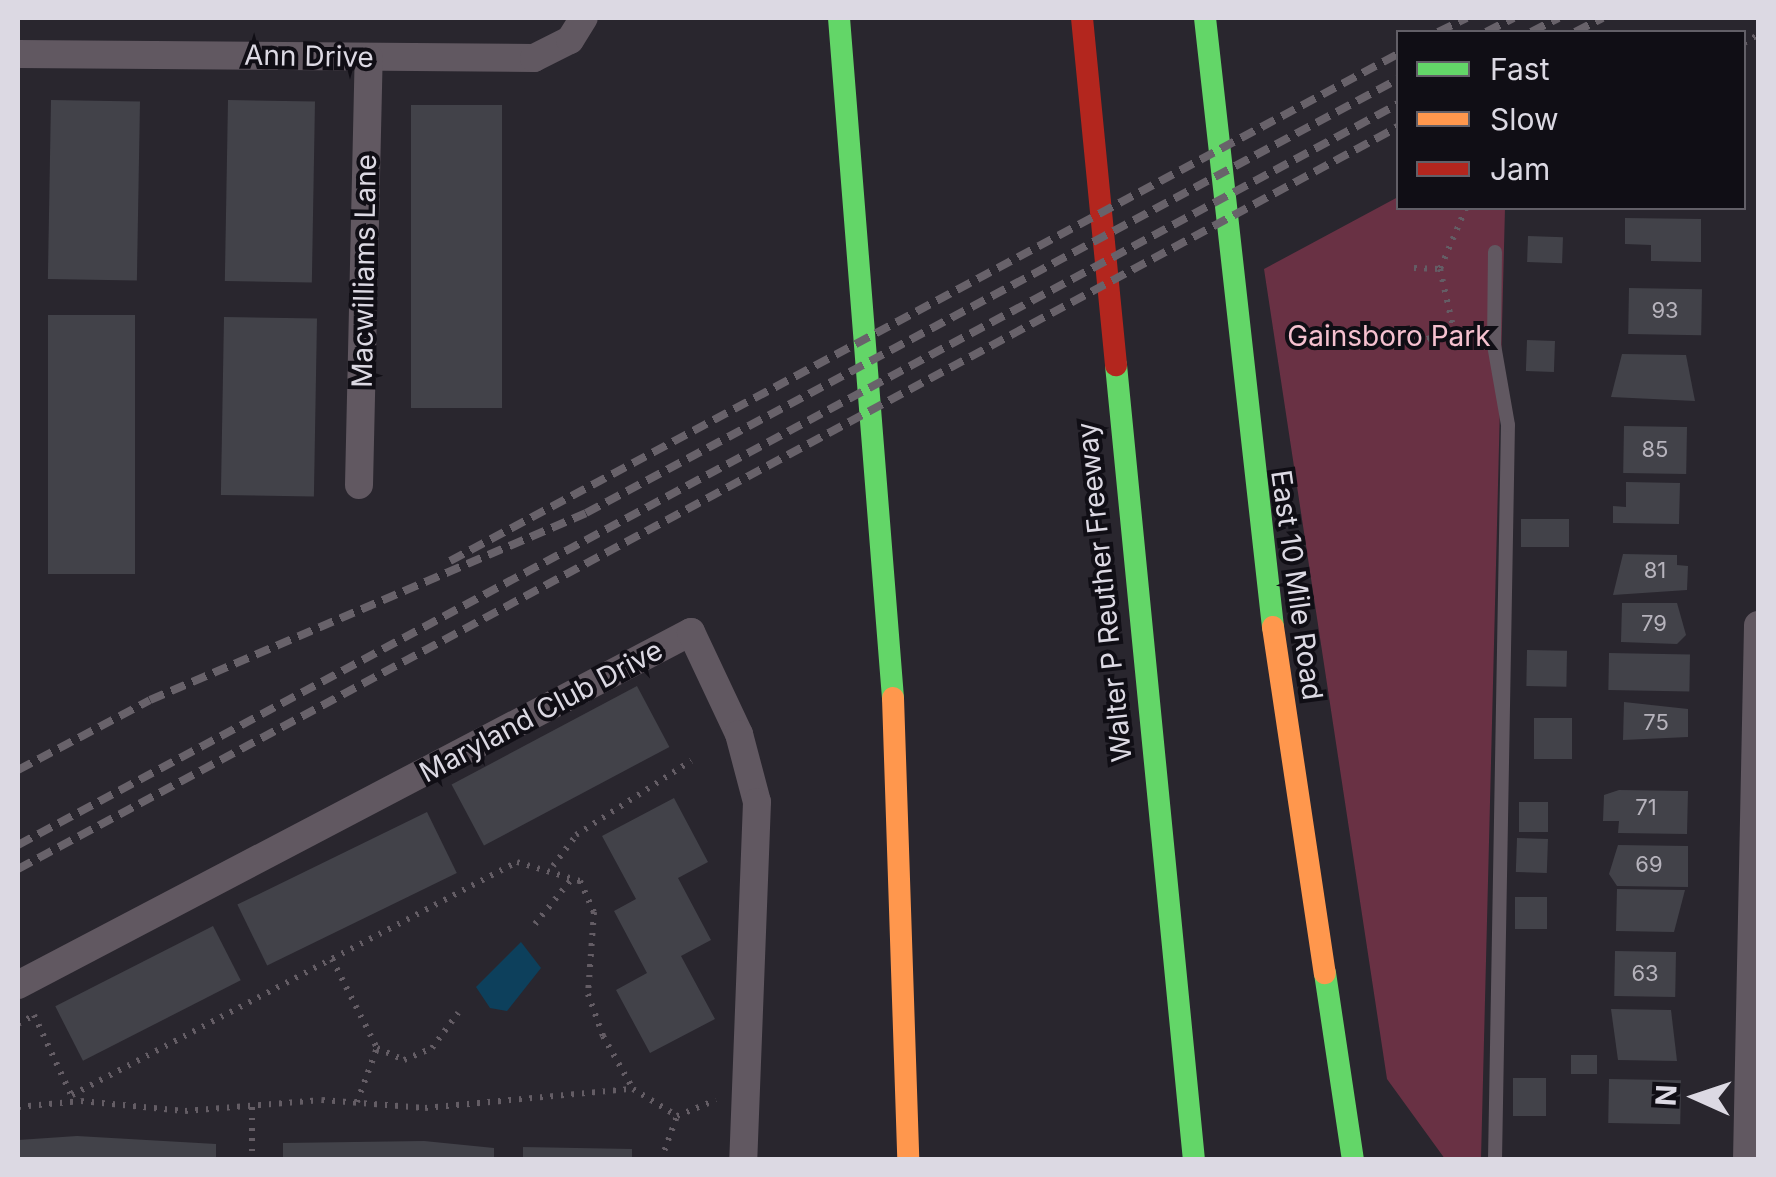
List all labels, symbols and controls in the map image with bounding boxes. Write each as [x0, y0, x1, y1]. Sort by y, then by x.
legend [1396, 30, 1746, 210]
street label: Ann Drive [244, 38, 374, 74]
text: Fast [1490, 51, 1549, 87]
text: Slow [1490, 101, 1559, 137]
text: Jam [1490, 151, 1550, 187]
street label: Macwilliams Lane [345, 154, 383, 388]
house number: 93 [1651, 298, 1679, 324]
park label: Gainsboro Park [1287, 319, 1491, 353]
street label: Walter P Reuther Freeway [1069, 421, 1139, 763]
house number: 85 [1642, 437, 1668, 463]
street label: East 10 Mile Road [1264, 468, 1330, 702]
house number: 81 [1644, 558, 1666, 584]
house number: 79 [1641, 611, 1667, 637]
street label: Maryland Club Drive [414, 633, 668, 789]
house number: 75 [1643, 710, 1669, 736]
house number: 71 [1635, 795, 1657, 821]
house number: 69 [1635, 852, 1663, 878]
house number: 63 [1631, 961, 1659, 987]
north arrow [1646, 1047, 1746, 1147]
text: N [1649, 1084, 1684, 1107]

